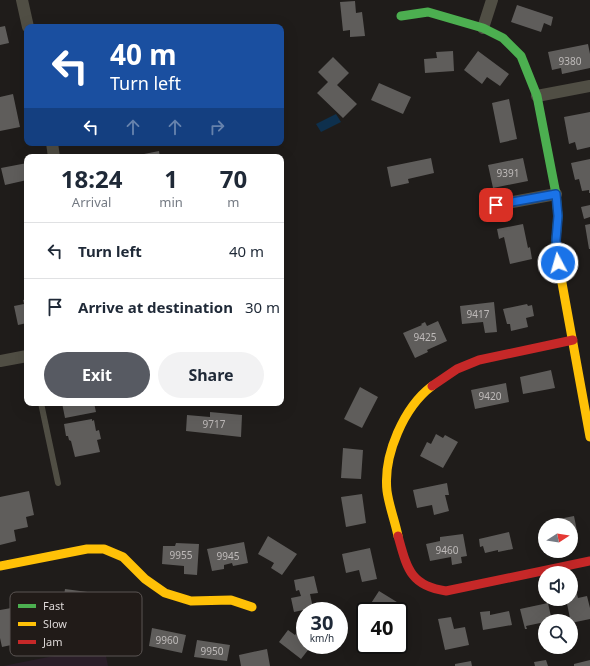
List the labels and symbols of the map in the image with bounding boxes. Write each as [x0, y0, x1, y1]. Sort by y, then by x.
house number: 9380 [559, 54, 582, 68]
house number: 9391 [497, 166, 519, 180]
pin [479, 188, 513, 222]
position arrow [537, 242, 579, 284]
house number: 9417 [467, 307, 490, 321]
house number: 9425 [414, 330, 437, 344]
house number: 9420 [479, 389, 502, 403]
house number: 9717 [203, 417, 226, 431]
north arrow [538, 518, 578, 558]
house number: 9460 [436, 543, 459, 557]
house number: 9955 [170, 548, 193, 562]
house number: 9945 [217, 549, 240, 563]
legend [10, 592, 142, 656]
text: Fast [43, 598, 64, 613]
speed limit sign: 40 [356, 602, 408, 654]
text: Slow [43, 616, 67, 631]
house number: 9960 [156, 633, 179, 647]
text: Jam [42, 634, 62, 649]
house number: 9950 [201, 644, 224, 658]

